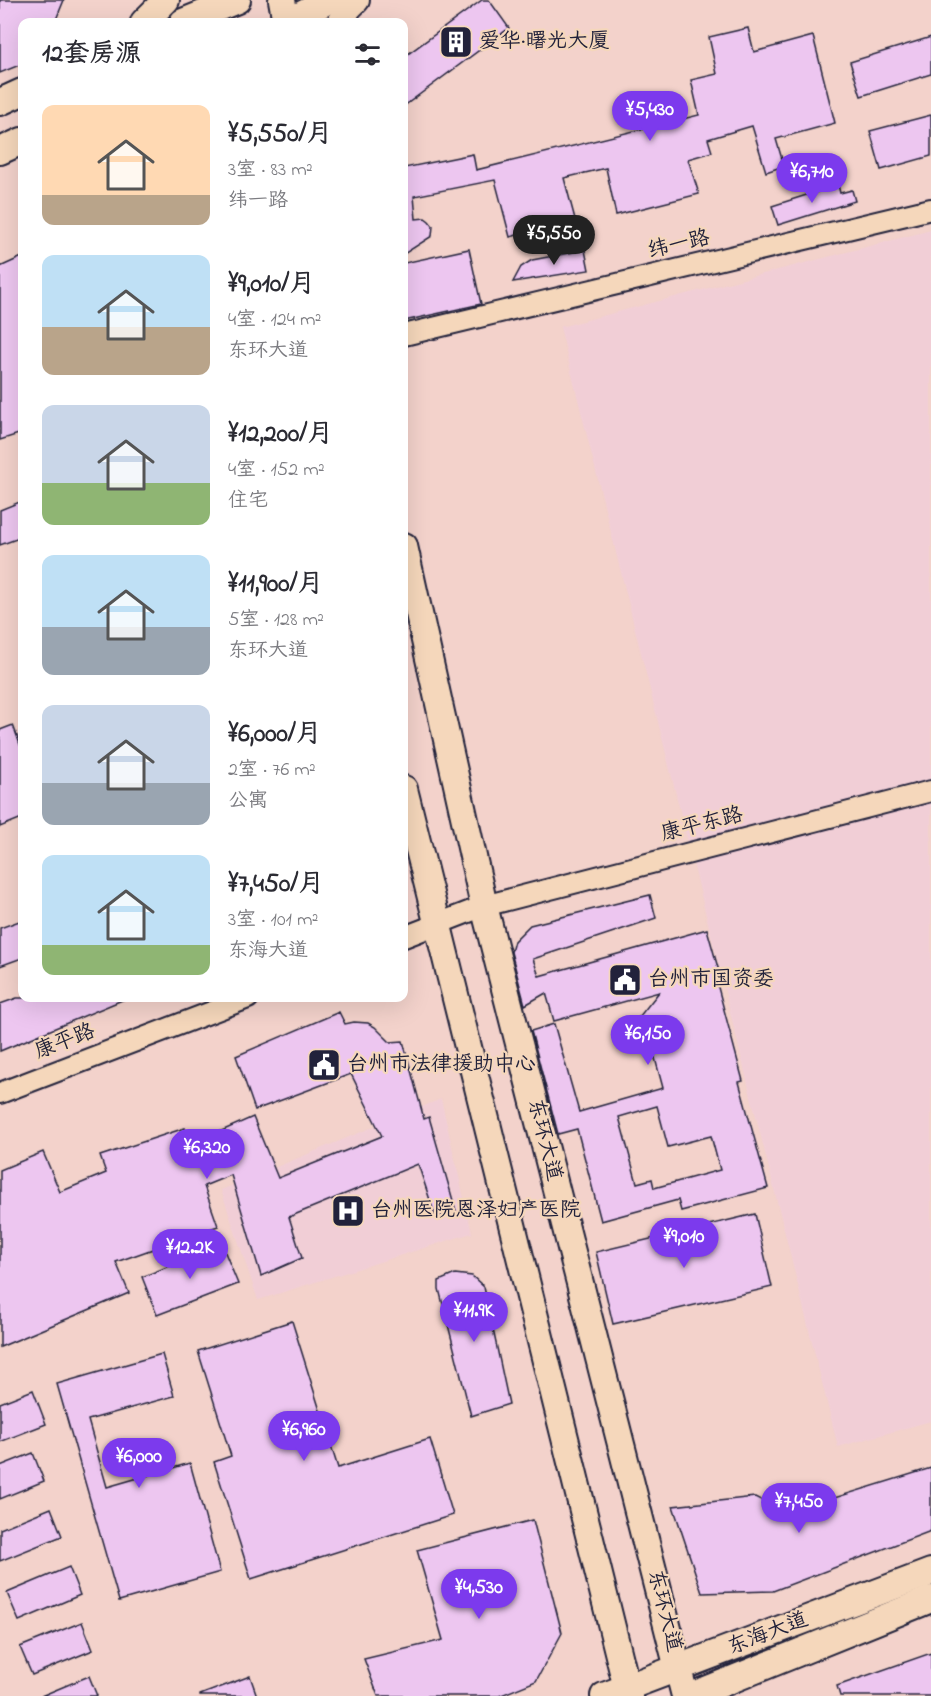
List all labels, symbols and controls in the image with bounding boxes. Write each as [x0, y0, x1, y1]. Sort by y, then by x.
building icon: 爱华·曙光大厦 [438, 24, 474, 60]
place label: 爱华·曙光大厦 [479, 27, 609, 57]
text: 12套房源 [42, 36, 141, 74]
icon: filters [351, 38, 384, 71]
pin: ¥5,430 [601, 91, 699, 142]
text: ¥5,430 [626, 96, 674, 125]
text: ¥5,550/月 [228, 116, 333, 154]
icon: home [90, 129, 162, 201]
pin: ¥6,710 [763, 153, 861, 204]
text: 3室 · 83 m² [228, 156, 313, 185]
text: ¥6,710 [790, 158, 834, 187]
text: 纬一路 [228, 187, 288, 216]
pin: ¥5,550 [505, 215, 603, 266]
text: ¥5,550 [527, 220, 581, 249]
street label: 纬一路 [645, 223, 713, 267]
text: ¥9,010/月 [228, 266, 315, 304]
icon: home [90, 279, 162, 351]
text: 4室 · 124 m² [228, 306, 322, 335]
text: 东环大道 [228, 337, 308, 366]
text: ¥12,200/月 [228, 416, 333, 454]
icon: home [90, 429, 162, 501]
text: 4室 · 152 m² [228, 456, 325, 485]
text: 住宅 [228, 487, 268, 516]
text: ¥11,900/月 [228, 566, 324, 604]
icon: home [90, 579, 162, 651]
text: 5室 · 128 m² [228, 606, 324, 635]
text: 东环大道 [228, 637, 308, 666]
text: ¥6,000/月 [228, 716, 322, 754]
icon: home [90, 729, 162, 801]
text: 2室 · 76 m² [228, 756, 316, 785]
text: 公寓 [228, 787, 268, 816]
street label: 康平东路 [658, 800, 746, 850]
text: ¥7,450/月 [228, 866, 324, 904]
icon: home [90, 879, 162, 951]
text: 3室 · 101 m² [228, 906, 318, 935]
text: 东海大道 [228, 937, 308, 966]
public building icon: 台州市国资委 [607, 962, 643, 998]
place label: 台州市国资委 [648, 965, 774, 995]
pin: ¥6,150 [599, 1015, 697, 1066]
street label: 康平路 [30, 1017, 100, 1067]
text: ¥6,150 [625, 1020, 671, 1049]
public building icon: 台州市法律援助中心 [306, 1047, 342, 1083]
place label: 台州市法律援助中心 [347, 1050, 536, 1080]
street label: 东环大道 [519, 1096, 569, 1184]
pin: ¥6,320 [158, 1129, 256, 1180]
text: ¥6,320 [184, 1134, 230, 1163]
hospital icon: 台州医院恩泽妇产医院 [330, 1193, 366, 1229]
place label: 台州医院恩泽妇产医院 [371, 1196, 581, 1226]
pin: ¥9,010 [635, 1218, 733, 1269]
text: ¥9,010 [664, 1223, 704, 1252]
pin: ¥12.2K [141, 1229, 239, 1280]
text: ¥12.2K [166, 1234, 214, 1263]
pin: ¥11.9K [425, 1292, 523, 1343]
text: ¥11.9K [454, 1297, 494, 1326]
pin: ¥6,960 [255, 1411, 353, 1462]
text: ¥6,960 [282, 1416, 326, 1445]
pin: ¥6,000 [90, 1438, 188, 1489]
text: ¥6,000 [116, 1443, 162, 1472]
pin: ¥7,450 [750, 1483, 848, 1534]
text: ¥7,450 [775, 1488, 823, 1517]
street label: 东环大道 [639, 1567, 689, 1655]
pin: ¥4,530 [430, 1569, 528, 1620]
text: ¥4,530 [455, 1574, 503, 1603]
street label: 东海大道 [723, 1605, 813, 1663]

